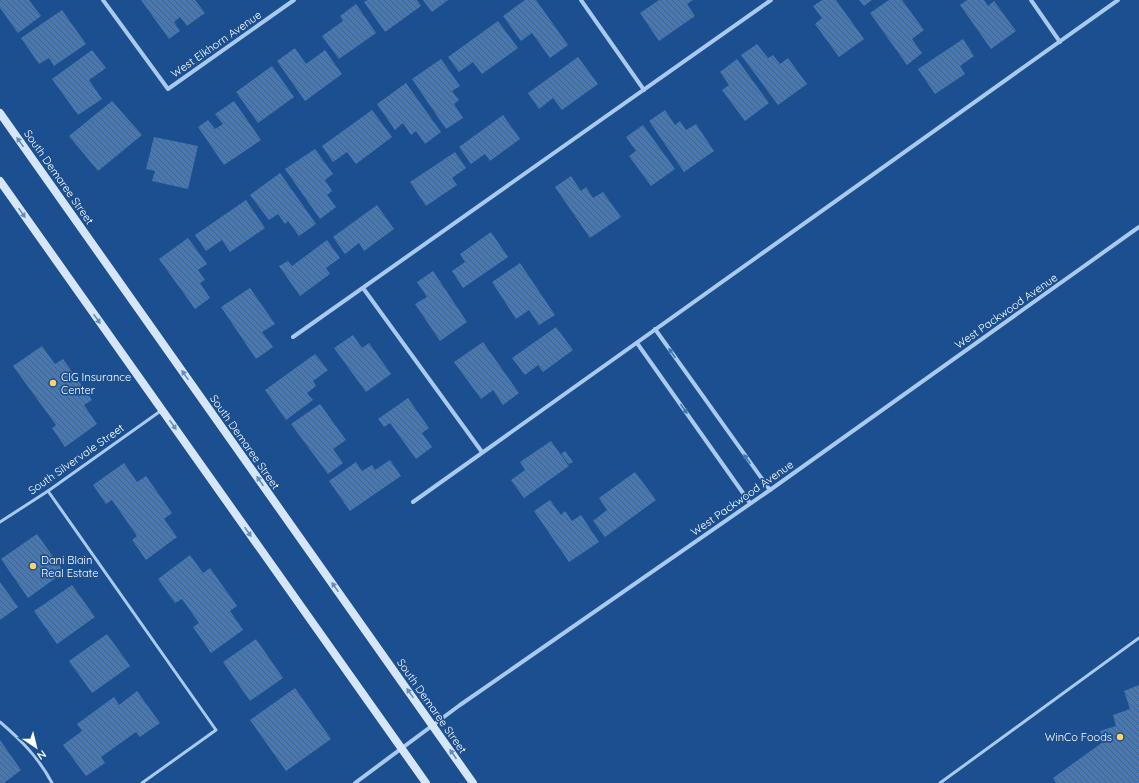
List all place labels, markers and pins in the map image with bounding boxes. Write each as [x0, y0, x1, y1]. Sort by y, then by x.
place label: CIG Insurance Center [61, 370, 131, 397]
marker: CIG Insurance Center [48, 378, 58, 388]
place label: Dani Blain Real Estate [41, 553, 98, 580]
marker: Dani Blain Real Estate [28, 561, 38, 571]
place label: WinCo Foods [1045, 730, 1112, 744]
marker: WinCo Foods [1115, 732, 1125, 742]

